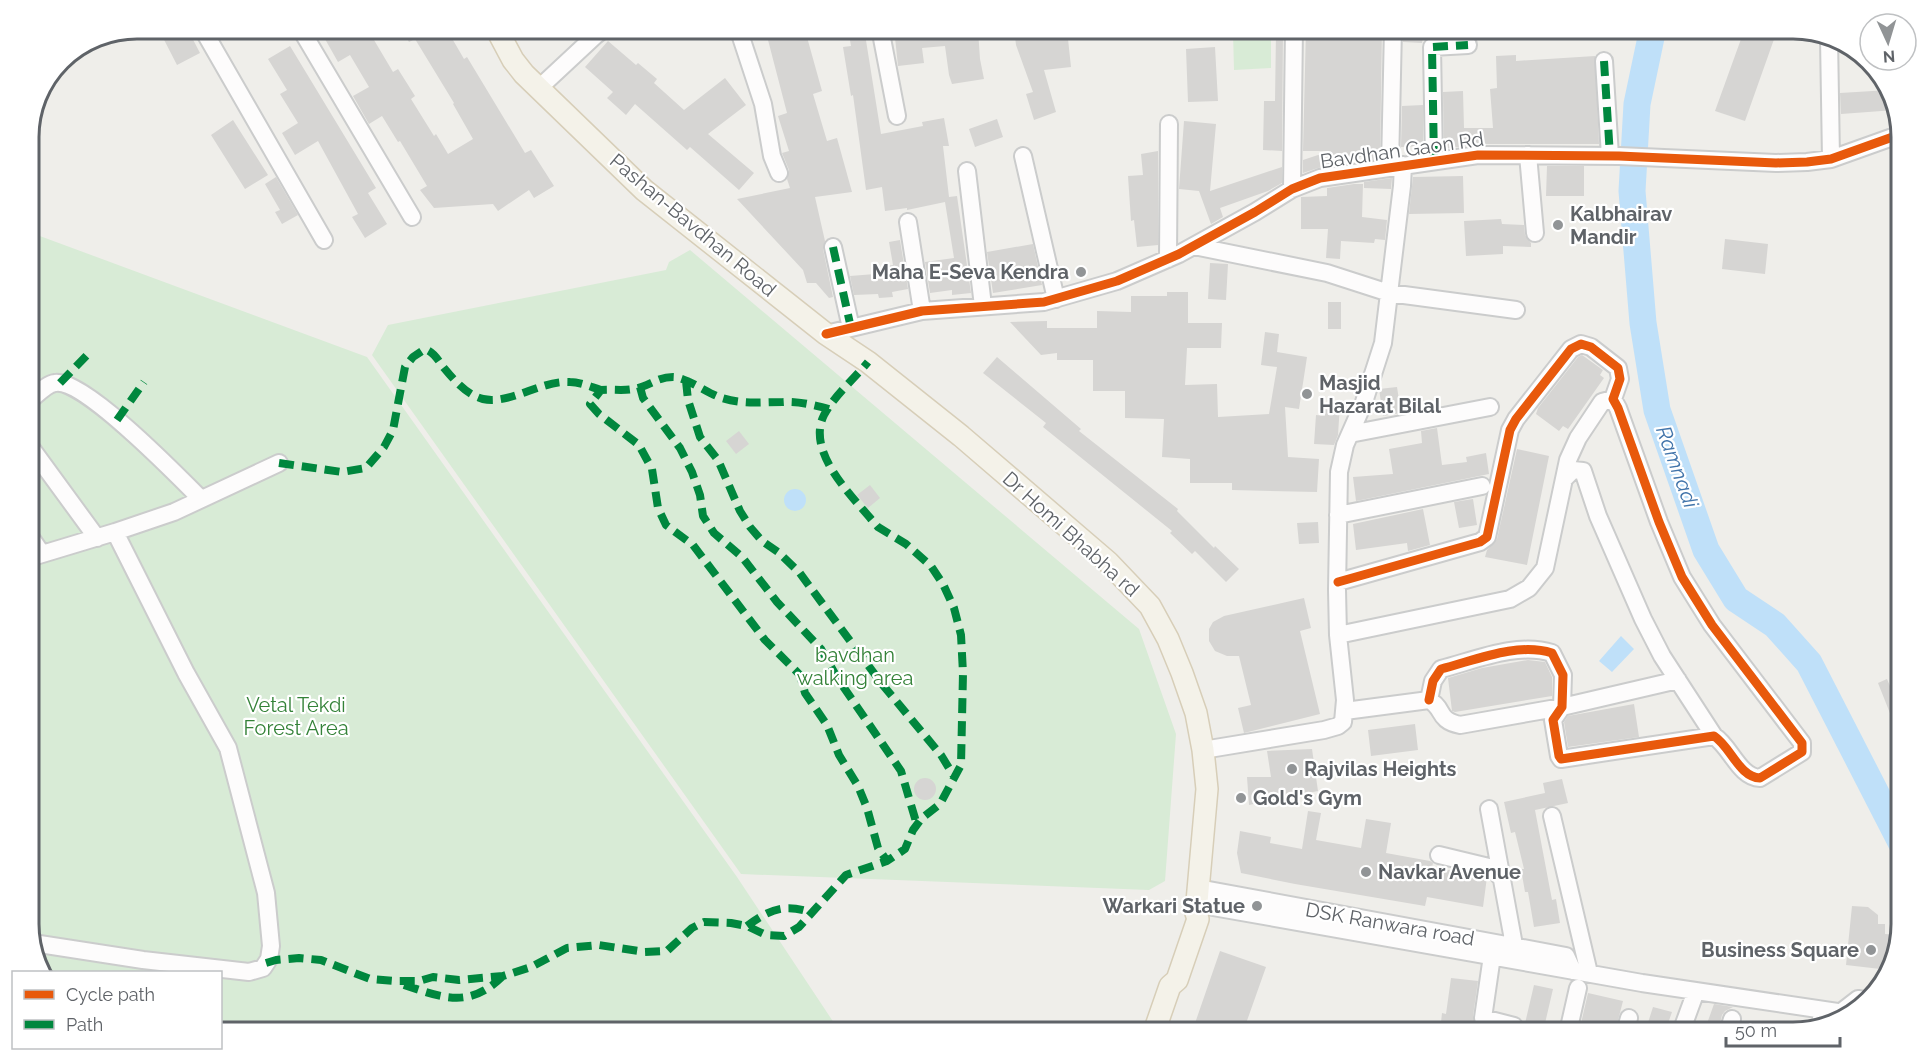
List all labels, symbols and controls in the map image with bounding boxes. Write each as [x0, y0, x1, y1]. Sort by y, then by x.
north arrow [1858, 12, 1918, 72]
text: N [1882, 47, 1896, 66]
street label: Bavdhan Gaon Rd [1319, 127, 1485, 173]
street label: Pashan-Bavdhan Road [605, 148, 781, 302]
place label: Kalbhairav Mandir [1570, 202, 1672, 249]
marker: Kalbhairav Mandir [1551, 218, 1565, 232]
place label: Maha E-Seva Kendra [872, 260, 1069, 284]
marker: Maha E-Seva Kendra [1074, 265, 1088, 279]
place label: Masjid Hazarat Bilal [1319, 371, 1442, 418]
marker: Masjid Hazarat Bilal [1300, 387, 1314, 401]
water label: Ramnadi [1651, 422, 1704, 512]
street label: Dr Homi Bhabha rd [998, 466, 1144, 602]
park label: bavdhan walking area [797, 643, 913, 690]
park label: Vetal Tekdi Forest Area [243, 693, 349, 740]
place label: Rajvilas Heights [1304, 757, 1457, 781]
marker: Rajvilas Heights [1285, 762, 1299, 776]
place label: Gold's Gym [1253, 786, 1362, 810]
marker: Gold's Gym [1234, 791, 1248, 805]
place label: Navkar Avenue [1378, 860, 1521, 884]
marker: Navkar Avenue [1359, 865, 1373, 879]
place label: Warkari Statue [1103, 894, 1245, 918]
street label: DSK Ranwara road [1304, 897, 1476, 951]
marker: Warkari Statue [1250, 899, 1264, 913]
place label: Business Square [1701, 938, 1859, 962]
marker: Business Square [1864, 943, 1878, 957]
legend [12, 971, 222, 1049]
text: Cycle path [66, 984, 155, 1005]
scale bar [1726, 1010, 1840, 1048]
text: Path [66, 1014, 103, 1035]
text: 50 m [1735, 1020, 1777, 1041]

